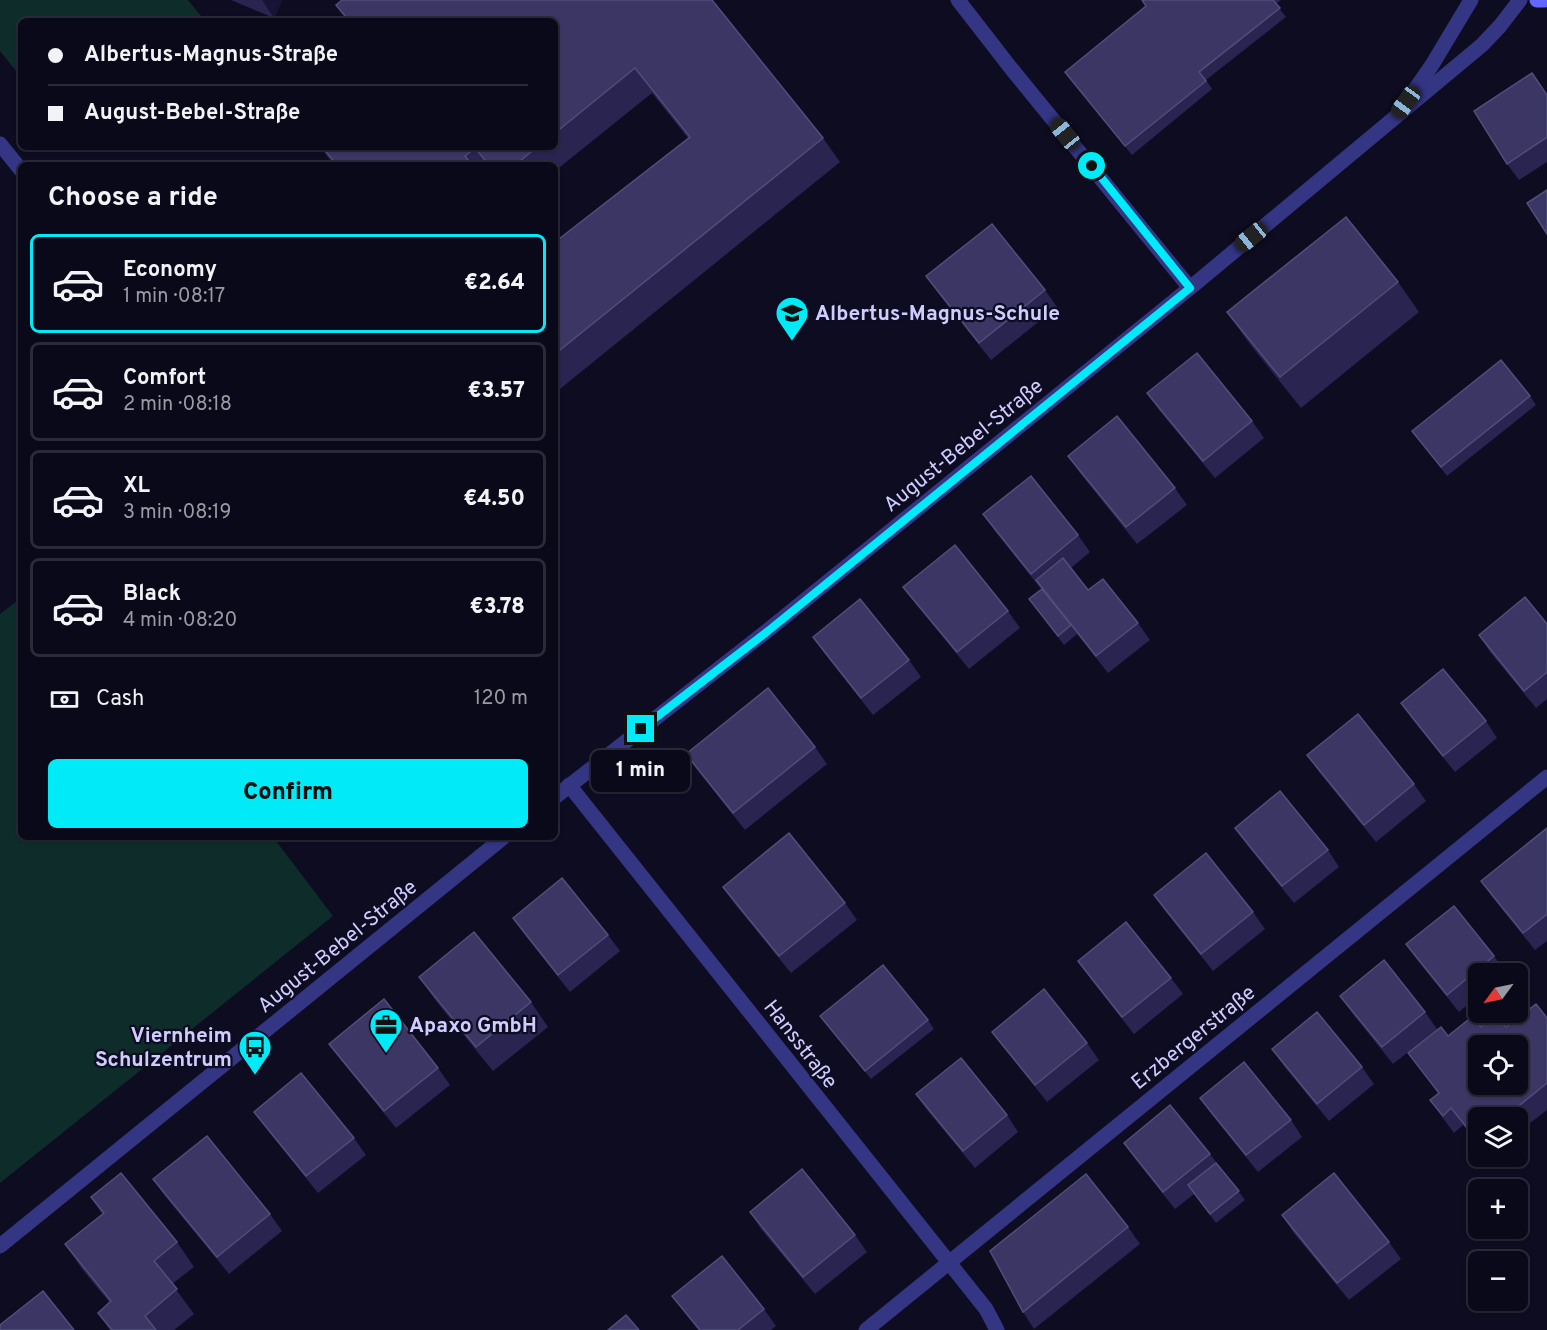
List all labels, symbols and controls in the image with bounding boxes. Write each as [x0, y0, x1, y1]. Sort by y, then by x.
text: Albertus-Magnus-Straße [84, 42, 338, 69]
car [1388, 82, 1424, 122]
text: August-Bebel-Straße [84, 100, 300, 127]
car [1047, 114, 1083, 154]
route start [1078, 152, 1105, 179]
text: Choose a ride [48, 181, 218, 215]
car [1231, 219, 1271, 255]
icon: car [51, 257, 105, 311]
text: Economy [123, 257, 217, 284]
text: €2.64 [464, 270, 525, 297]
text: 1 min · 08:17 [123, 284, 225, 310]
school or university icon: Albertus-Magnus-Schule [774, 295, 810, 342]
place label: Albertus-Magnus-Schule [815, 301, 1060, 328]
icon: car [51, 365, 105, 419]
text: Comfort [123, 365, 206, 392]
street label: August-Bebel-Straße [879, 373, 1049, 519]
text: €3.57 [468, 378, 525, 405]
text: 2 min · 08:18 [123, 392, 232, 418]
icon: car [51, 473, 105, 527]
text: XL [123, 473, 150, 500]
text: €4.50 [463, 486, 525, 513]
text: 3 min · 08:19 [123, 500, 231, 526]
icon: car [51, 581, 105, 635]
text: Black [123, 581, 181, 608]
text: €3.78 [469, 594, 525, 621]
text: 4 min · 08:20 [123, 608, 237, 634]
icon: cash [48, 683, 81, 716]
text: Cash [96, 686, 145, 713]
text: 120 m [474, 686, 528, 712]
route end [627, 715, 654, 742]
callout: 1 min [592, 750, 690, 792]
text: 1 min [616, 758, 665, 784]
button: Confirm [48, 759, 528, 828]
street label: August-Bebel-Straße [253, 874, 423, 1020]
north arrow [1468, 963, 1528, 1023]
map controls [1468, 963, 1528, 1311]
street label: Erzbergerstraße [1126, 980, 1261, 1096]
street label: Hansstraße [757, 995, 843, 1095]
office icon: Apaxo GmbH [368, 1007, 404, 1054]
place label: Apaxo GmbH [409, 1013, 537, 1040]
place label: Viernheim Schulzentrum [95, 1023, 232, 1074]
bus stop icon: Viernheim Schulzentrum [237, 1029, 273, 1076]
button: locate [1468, 1035, 1528, 1095]
button: layers [1468, 1107, 1528, 1167]
button: + [1468, 1179, 1528, 1239]
button: − [1468, 1251, 1528, 1311]

